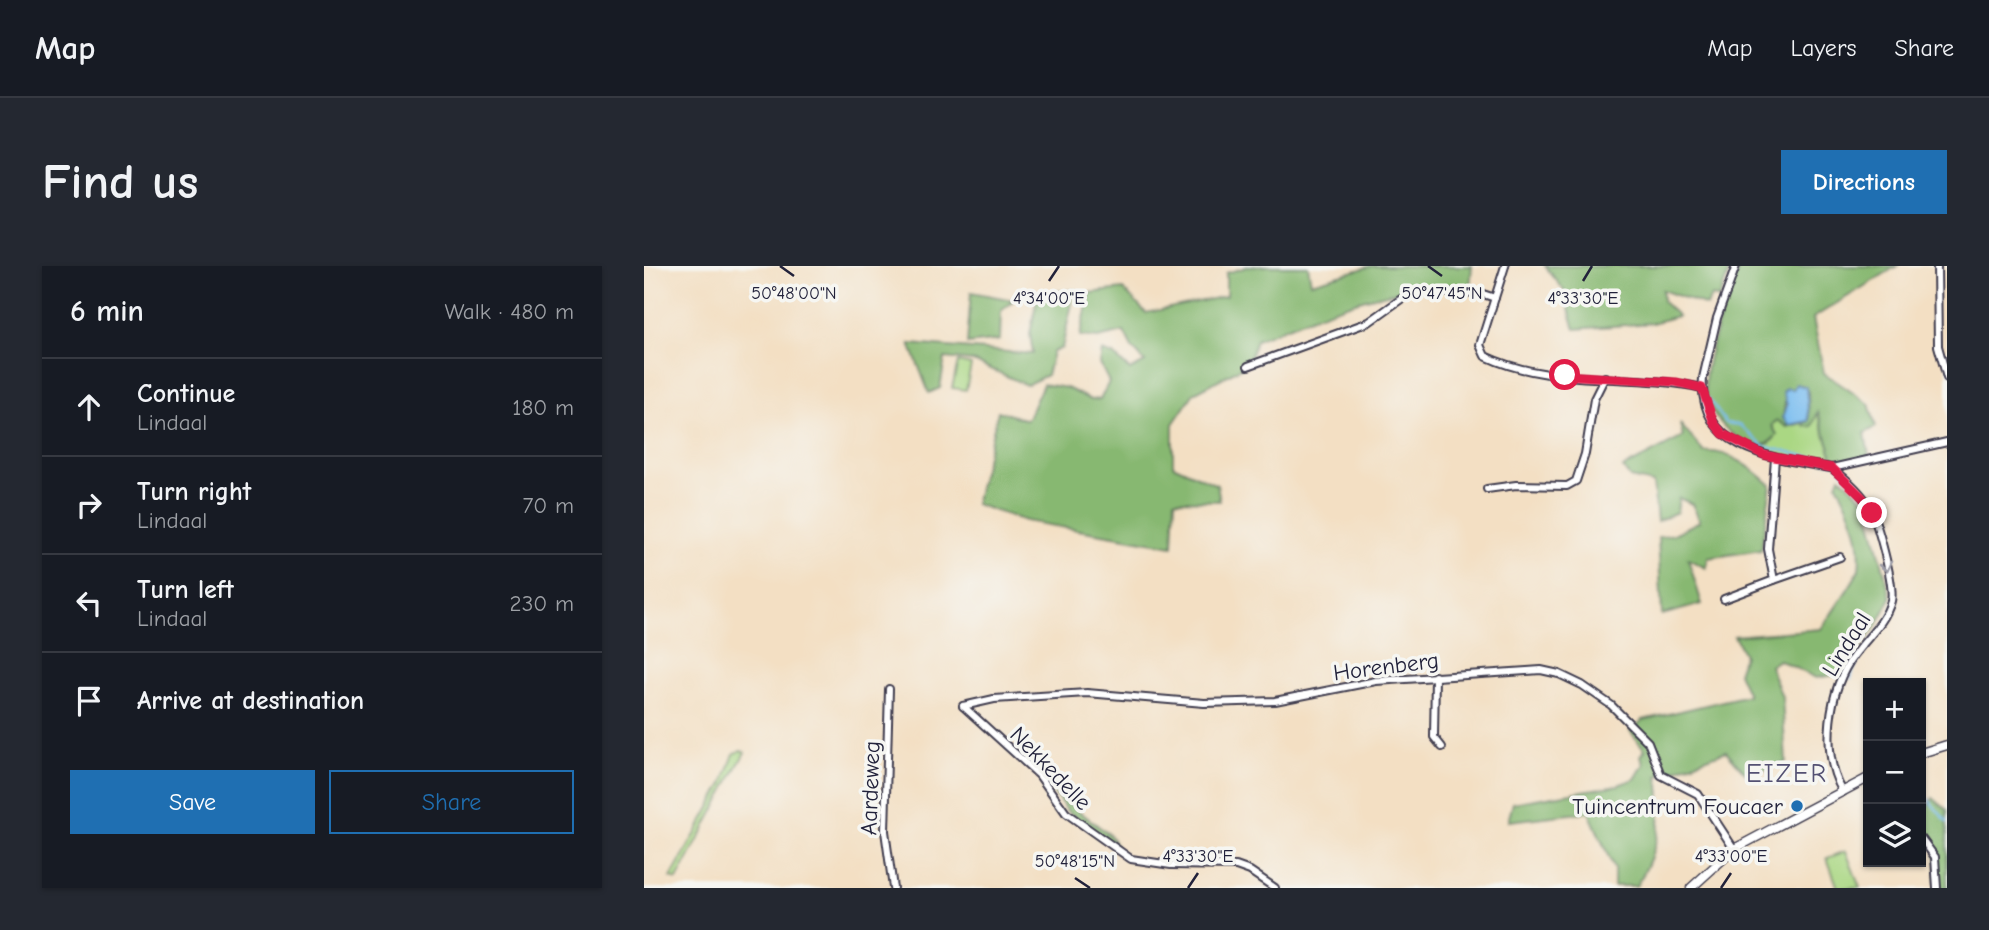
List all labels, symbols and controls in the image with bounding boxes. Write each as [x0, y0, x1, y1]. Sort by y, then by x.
text: Map [35, 29, 96, 67]
text: Map [1707, 34, 1753, 62]
text: Layers [1791, 34, 1856, 62]
text: Share [1894, 34, 1954, 62]
button: Directions [1781, 150, 1947, 214]
text: Find us [42, 154, 198, 210]
text: 50°48'00"N [751, 283, 837, 304]
text: 50°47'45"N [1401, 283, 1483, 304]
text: 4°34'00"E [1013, 288, 1085, 309]
text: 4°33'30"E [1548, 288, 1619, 309]
text: 6 min [70, 294, 144, 329]
text: Walk · 480 m [444, 298, 574, 325]
route start [1549, 359, 1580, 390]
text: Continue [137, 379, 235, 409]
icon: ahead [70, 388, 108, 426]
text: 180 m [512, 394, 574, 421]
text: Lindaal [137, 409, 207, 436]
text: Turn right [137, 477, 251, 507]
icon: right [70, 486, 108, 524]
text: 70 m [522, 492, 574, 519]
route end [1856, 497, 1887, 528]
text: Lindaal [137, 507, 207, 534]
one-way arrow [1878, 561, 1892, 573]
text: Turn left [137, 575, 234, 605]
icon: left [70, 584, 108, 622]
text: 230 m [510, 590, 574, 617]
text: Lindaal [137, 605, 207, 632]
street label: Lindaal [1816, 607, 1877, 681]
street label: Horenberg [1332, 647, 1440, 686]
map controls [1863, 678, 1926, 867]
button: + [1863, 678, 1926, 741]
icon: arrive [70, 682, 108, 720]
text: Arrive at destination [137, 686, 364, 716]
street label: Nekkedelle [1004, 721, 1097, 816]
street label: Aardeweg [855, 740, 886, 836]
button: − [1863, 741, 1926, 804]
district label: EIZER [1746, 759, 1828, 789]
button: Save [70, 770, 315, 834]
button: Share [329, 770, 574, 834]
place label: Tuincentrum Foucaer [1572, 793, 1784, 820]
marker: Tuincentrum Foucaer [1789, 798, 1805, 814]
button: layers [1863, 804, 1926, 867]
text: 4°33'30"E [1163, 846, 1234, 867]
text: 4°33'00"E [1695, 846, 1767, 867]
text: 50°48'15"N [1035, 851, 1115, 872]

